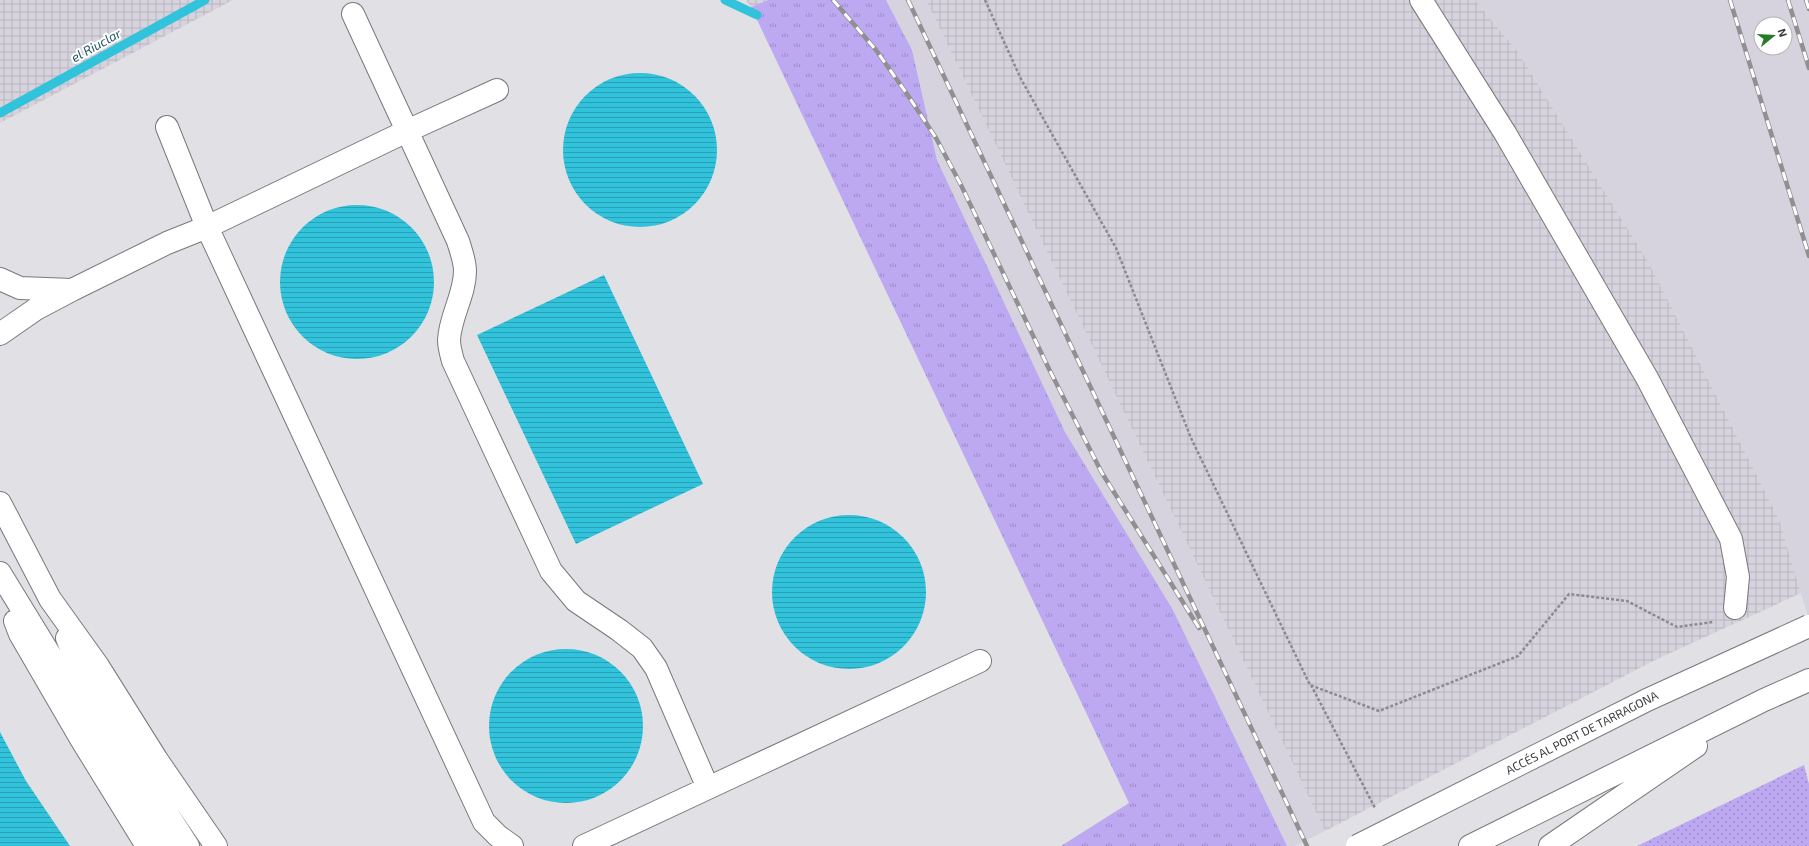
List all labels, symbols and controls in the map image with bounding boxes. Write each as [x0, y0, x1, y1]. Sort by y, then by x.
north arrow [1753, 16, 1793, 56]
water label: el Riuclar [68, 24, 125, 65]
text: N [1776, 27, 1790, 39]
street label: ACCÉS AL PORT DE TARRAGONA [1503, 687, 1661, 777]

